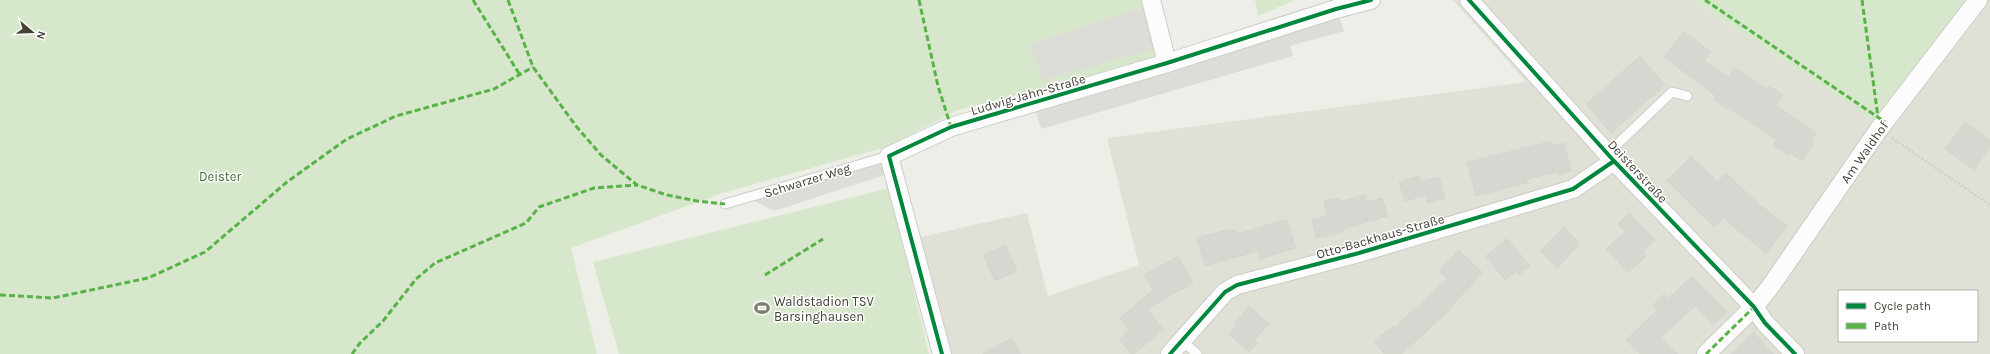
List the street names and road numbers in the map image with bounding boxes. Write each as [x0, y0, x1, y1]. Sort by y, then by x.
street label: Ludwig-Jahn-Straße [969, 71, 1088, 118]
street label: Am Waldhof [1838, 118, 1891, 186]
street label: Deisterstraße [1605, 137, 1671, 206]
street label: Schwarzer Weg [762, 160, 853, 201]
street label: Otto-Backhaus-Straße [1314, 211, 1446, 262]

